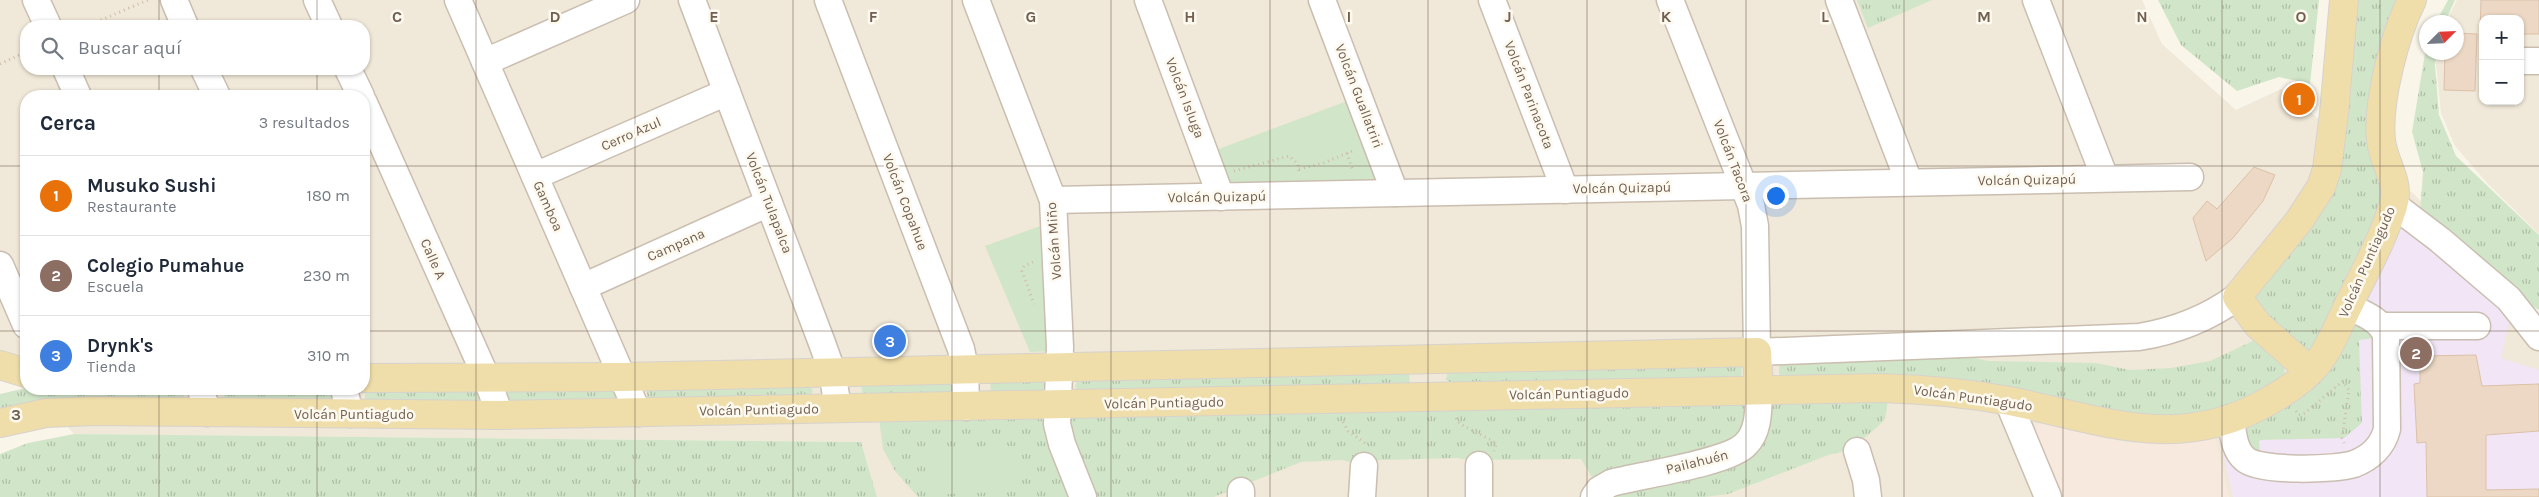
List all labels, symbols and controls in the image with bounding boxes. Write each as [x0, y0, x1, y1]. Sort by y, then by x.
text: C [392, 7, 402, 26]
text: D [550, 7, 561, 26]
text: E [709, 7, 719, 26]
text: F [869, 7, 878, 26]
text: G [1026, 7, 1036, 26]
text: H [1184, 7, 1196, 26]
text: I [1347, 7, 1351, 26]
text: J [1504, 7, 1512, 26]
text: K [1661, 7, 1672, 26]
text: L [1821, 7, 1829, 26]
text: M [1977, 7, 1991, 26]
text: N [2136, 7, 2148, 26]
text: O [2296, 7, 2307, 26]
north arrow [2419, 15, 2464, 60]
map controls [2479, 15, 2524, 105]
button: + [2479, 15, 2524, 60]
search box [20, 20, 370, 75]
icon: search [38, 34, 66, 62]
text: Buscar aquí [78, 37, 182, 59]
street label: Volcán Parinacota [1501, 39, 1557, 151]
street label: Volcán Guallatriri [1331, 42, 1387, 150]
street label: Volcán Isluga [1162, 55, 1208, 141]
button: − [2479, 60, 2524, 105]
pin: 1 [2283, 80, 2315, 118]
text: Cerca [40, 111, 96, 135]
text: 3 resultados [259, 113, 350, 132]
street label: Cerro Azul [598, 113, 664, 155]
street label: Volcán Tacora [1710, 117, 1756, 205]
street label: Volcán Tulapalca [742, 150, 796, 256]
street label: Volcán Copahue [879, 151, 931, 253]
street label: Volcán Quizapú [1978, 171, 2076, 189]
text: Musuko Sushi [87, 175, 216, 197]
street label: Gamboa [529, 178, 567, 234]
street label: Volcán Quizapú [1573, 179, 1671, 197]
your location [1763, 183, 1789, 209]
text: 1 [53, 186, 59, 205]
text: 180 m [307, 186, 350, 205]
street label: Volcán Quizapú [1168, 188, 1266, 206]
text: Restaurante [87, 197, 176, 216]
street label: Volcán Miño [1043, 202, 1065, 280]
street label: Volcán Puntiagudo [2335, 204, 2399, 320]
street label: Campana [644, 225, 708, 265]
street label: Calle A [417, 236, 449, 282]
text: Colegio Pumahue [87, 255, 244, 277]
text: 2 [51, 266, 61, 285]
text: 230 m [303, 266, 350, 285]
text: Escuela [87, 277, 144, 296]
pin: 3 [874, 322, 906, 360]
pin: 2 [2400, 334, 2432, 372]
text: Drynk's [87, 335, 154, 357]
text: 3 [51, 346, 61, 365]
text: 310 m [307, 346, 350, 365]
text: Tienda [87, 357, 136, 376]
street label: Volcán Puntiagudo [1912, 381, 2034, 415]
street label: Volcán Puntiagudo [1509, 384, 1629, 404]
street label: Volcán Puntiagudo [1104, 393, 1224, 413]
street label: Volcán Puntiagudo [699, 400, 819, 420]
text: 3 [11, 405, 21, 424]
street label: Volcán Puntiagudo [294, 406, 414, 423]
street label: Pailahuén [1664, 446, 1730, 478]

